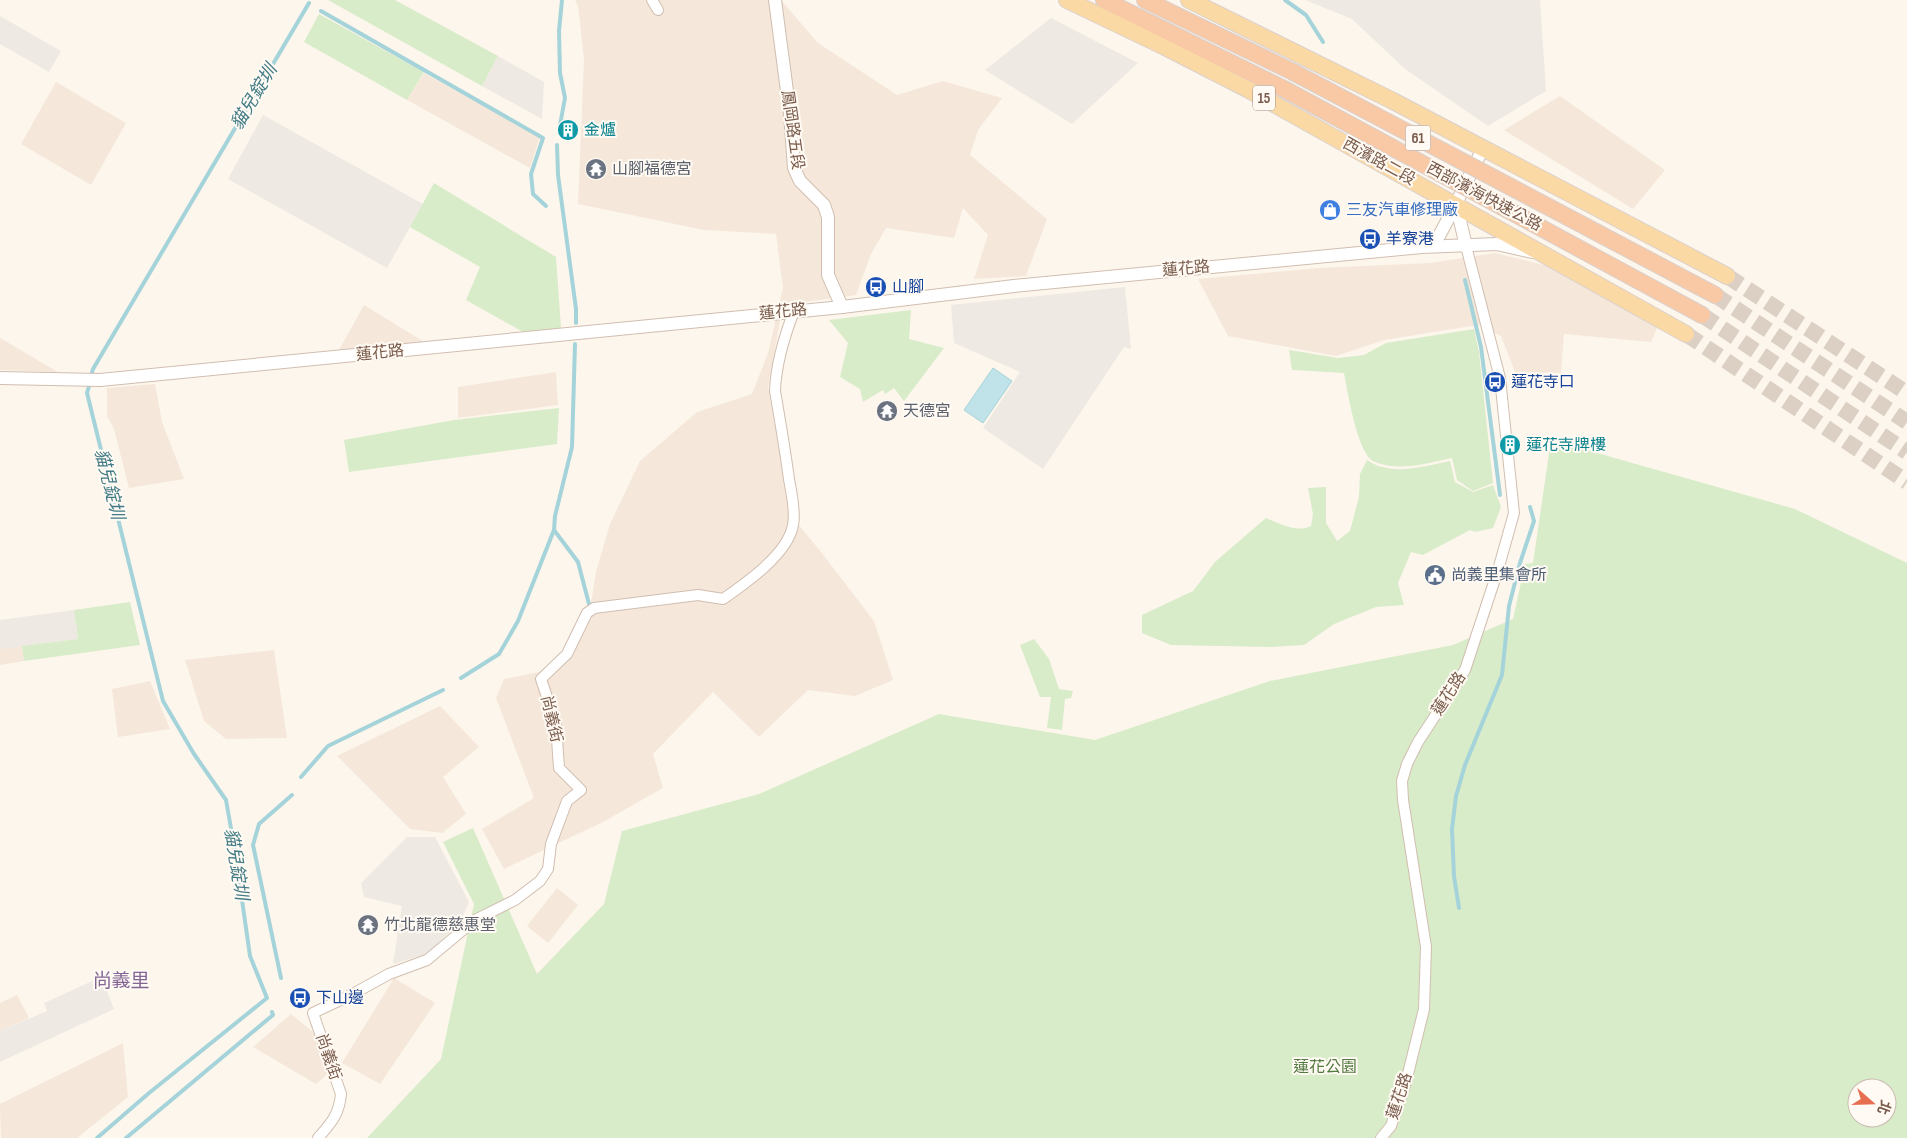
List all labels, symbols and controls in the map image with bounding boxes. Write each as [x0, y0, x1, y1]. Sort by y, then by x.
water label: 貓兒錠圳 [226, 58, 283, 133]
road number: 15 [1253, 86, 1275, 110]
street label: 鳳岡路五段 [777, 89, 807, 171]
building icon: 金爐 [556, 118, 580, 142]
place label: 金爐 [584, 121, 616, 140]
road number: 61 [1406, 126, 1430, 150]
street label: 西濱路二段 [1339, 134, 1419, 190]
temple icon: 山腳福德宮 [584, 157, 608, 181]
street label: 西部濱海快速公路 [1423, 159, 1545, 235]
place label: 山腳福德宮 [612, 160, 692, 179]
shop icon: 三友汽車修理廠 [1318, 198, 1342, 222]
place label: 三友汽車修理廠 [1346, 201, 1458, 220]
bus stop icon: 羊寮港 [1358, 227, 1382, 251]
place label: 羊寮港 [1386, 230, 1434, 249]
street label: 蓮花路 [1161, 257, 1211, 281]
bus stop icon: 山腳 [864, 275, 888, 299]
place label: 山腳 [892, 278, 924, 297]
street label: 蓮花路 [758, 300, 808, 324]
street label: 蓮花路 [355, 341, 405, 365]
bus stop icon: 蓮花寺口 [1483, 370, 1507, 394]
place label: 蓮花寺口 [1511, 373, 1575, 392]
temple icon: 天德宮 [875, 399, 899, 423]
place label: 天德宮 [903, 402, 951, 421]
building icon: 蓮花寺牌樓 [1498, 433, 1522, 457]
place label: 蓮花寺牌樓 [1526, 436, 1606, 455]
water label: 貓兒錠圳 [90, 447, 129, 524]
public building icon: 尚義里集會所 [1423, 563, 1447, 587]
place label: 尚義里集會所 [1451, 566, 1547, 585]
street label: 蓮花路 [1428, 669, 1470, 719]
street label: 尚義街 [536, 693, 566, 745]
water label: 貓兒錠圳 [220, 827, 252, 904]
temple icon: 竹北龍德慈惠堂 [356, 913, 380, 937]
place label: 竹北龍德慈惠堂 [384, 916, 496, 935]
district label: 尚義里 [92, 970, 150, 993]
bus stop icon: 下山邊 [288, 986, 312, 1010]
place label: 下山邊 [316, 989, 364, 1008]
street label: 尚義街 [311, 1031, 345, 1083]
park label: 蓮花公園 [1293, 1058, 1357, 1077]
street label: 蓮花路 [1384, 1070, 1416, 1122]
north arrow [1847, 1078, 1897, 1128]
text: 北 [1873, 1098, 1894, 1117]

